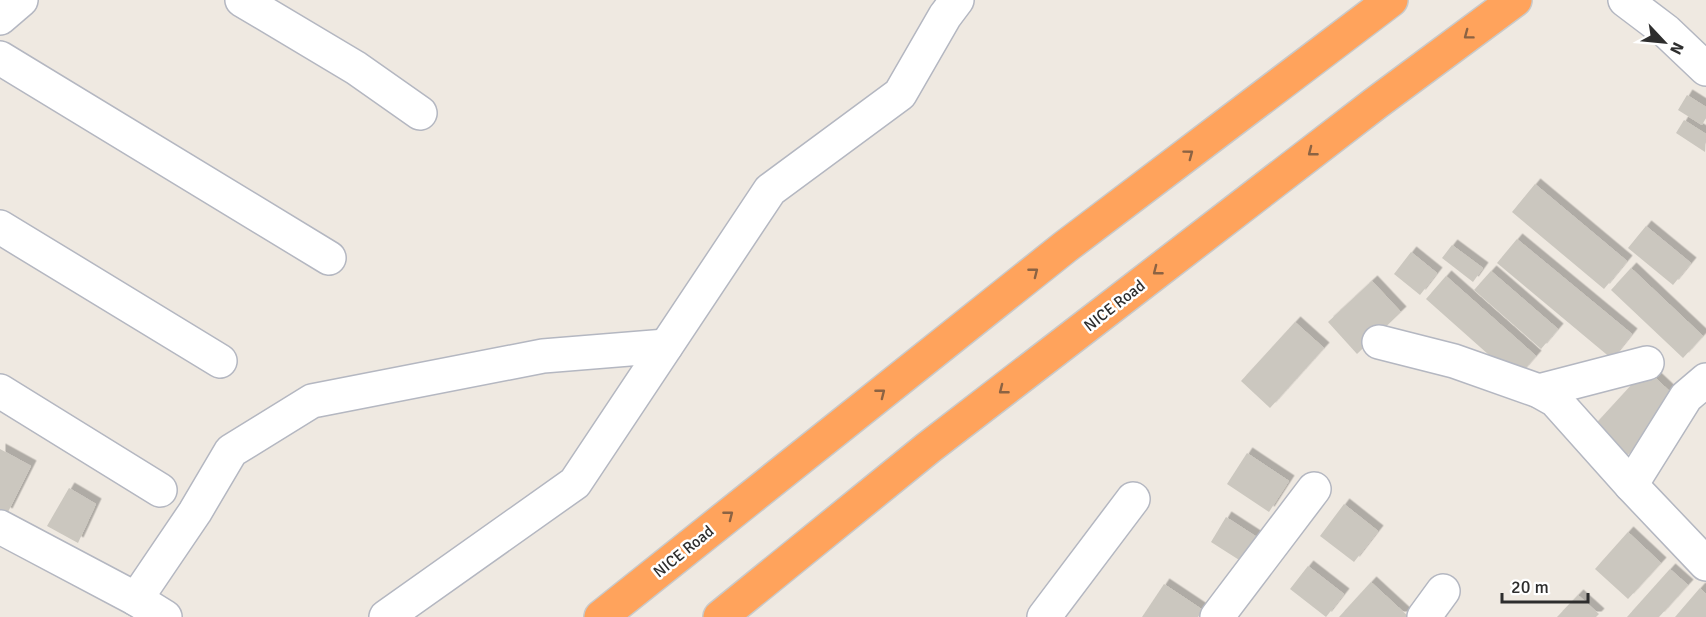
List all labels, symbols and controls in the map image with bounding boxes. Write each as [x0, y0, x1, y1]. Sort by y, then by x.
north arrow [1634, 12, 1694, 72]
one-way arrow [1463, 28, 1474, 39]
text: N [1665, 39, 1688, 58]
one-way arrow [1308, 145, 1319, 156]
one-way arrow [1182, 150, 1193, 161]
one-way arrow [1153, 264, 1164, 275]
one-way arrow [1027, 269, 1038, 280]
street label: NICE Road [1080, 276, 1149, 336]
one-way arrow [999, 383, 1010, 394]
one-way arrow [875, 390, 886, 401]
one-way arrow [722, 511, 733, 522]
street label: NICE Road [649, 521, 718, 582]
scale bar [1502, 566, 1588, 604]
text: 20 m [1511, 576, 1549, 598]

